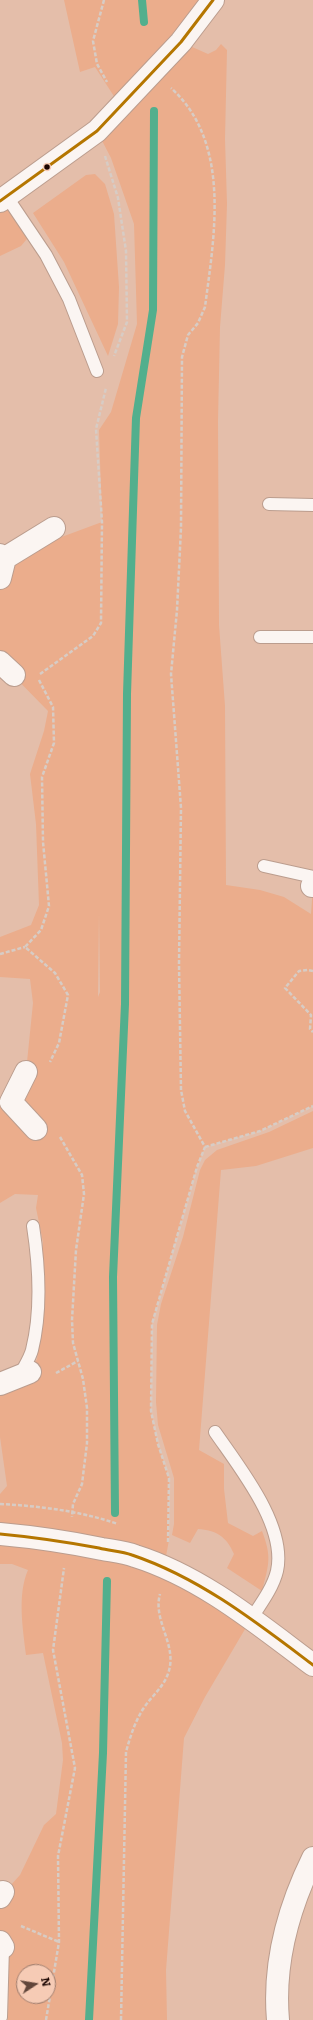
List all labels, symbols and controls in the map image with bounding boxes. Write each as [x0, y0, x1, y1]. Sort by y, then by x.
unlabelled marker [42, 162, 52, 172]
north arrow [16, 1964, 56, 2004]
text: N [38, 1976, 56, 1988]

